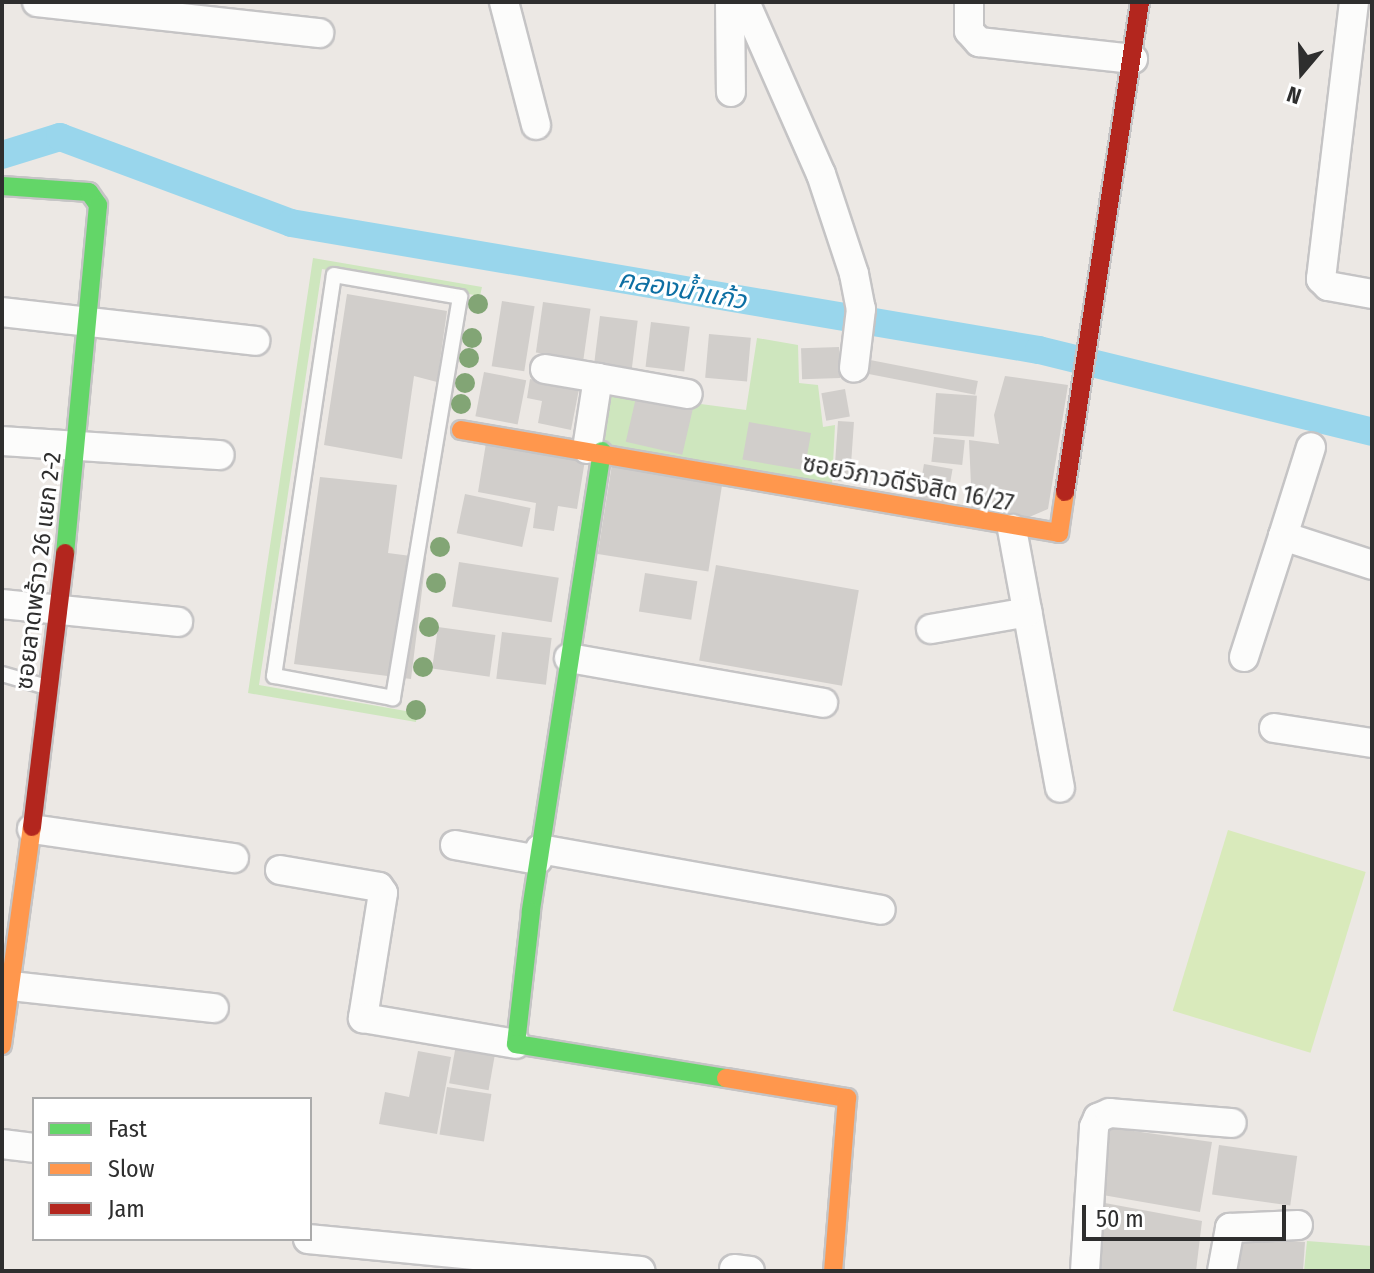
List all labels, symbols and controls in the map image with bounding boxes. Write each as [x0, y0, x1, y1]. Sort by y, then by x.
north arrow [1262, 32, 1342, 112]
text: N [1283, 80, 1305, 110]
water label: คลองน้ำแก้ว [616, 263, 748, 317]
street label: ซอยวิภาวดีรังสิต 16/27 [800, 449, 1016, 519]
street label: ซอยลาดพร้าว 26 แยก 2-2 [10, 451, 68, 691]
legend [32, 1097, 312, 1241]
text: Fast [108, 1115, 147, 1143]
text: Slow [108, 1155, 154, 1183]
scale bar [1086, 1189, 1290, 1239]
text: Jam [108, 1195, 145, 1223]
text: 50 m [1096, 1205, 1144, 1233]

